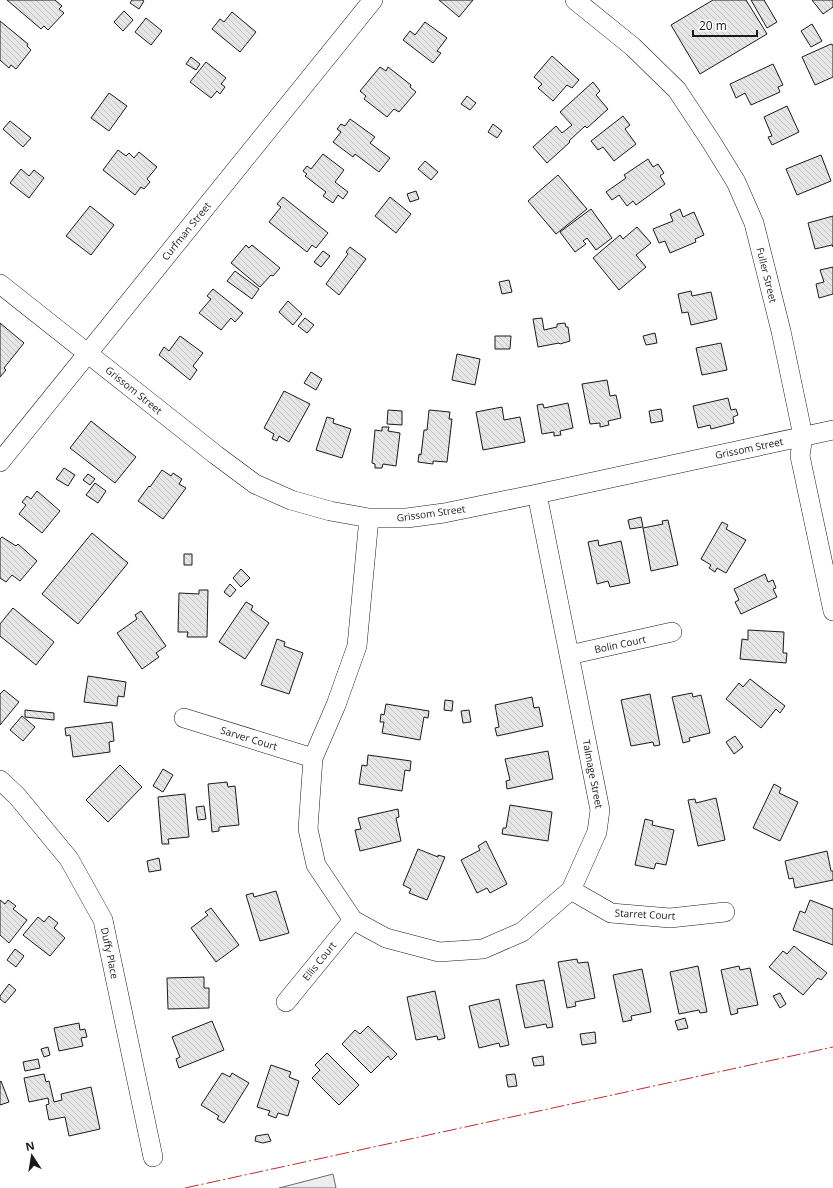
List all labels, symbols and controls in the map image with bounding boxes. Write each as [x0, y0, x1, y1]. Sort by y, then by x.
scale bar [693, 12, 757, 38]
text: 20 m [699, 17, 727, 34]
street label: Curfman Street [158, 199, 214, 263]
street label: Fuller Street [753, 246, 781, 305]
street label: Grissom Street [103, 363, 166, 417]
street label: Grissom Street [714, 434, 785, 462]
street label: Grissom Street [396, 501, 467, 525]
street label: Bolin Court [593, 632, 647, 656]
street label: Sarver Court [219, 723, 279, 753]
street label: Talmage Street [579, 738, 607, 810]
street label: Starret Court [614, 905, 676, 923]
street label: Duffy Place [98, 926, 122, 980]
street label: Ellis Court [299, 938, 339, 984]
north arrow [12, 1136, 52, 1176]
text: N [24, 1137, 36, 1154]

